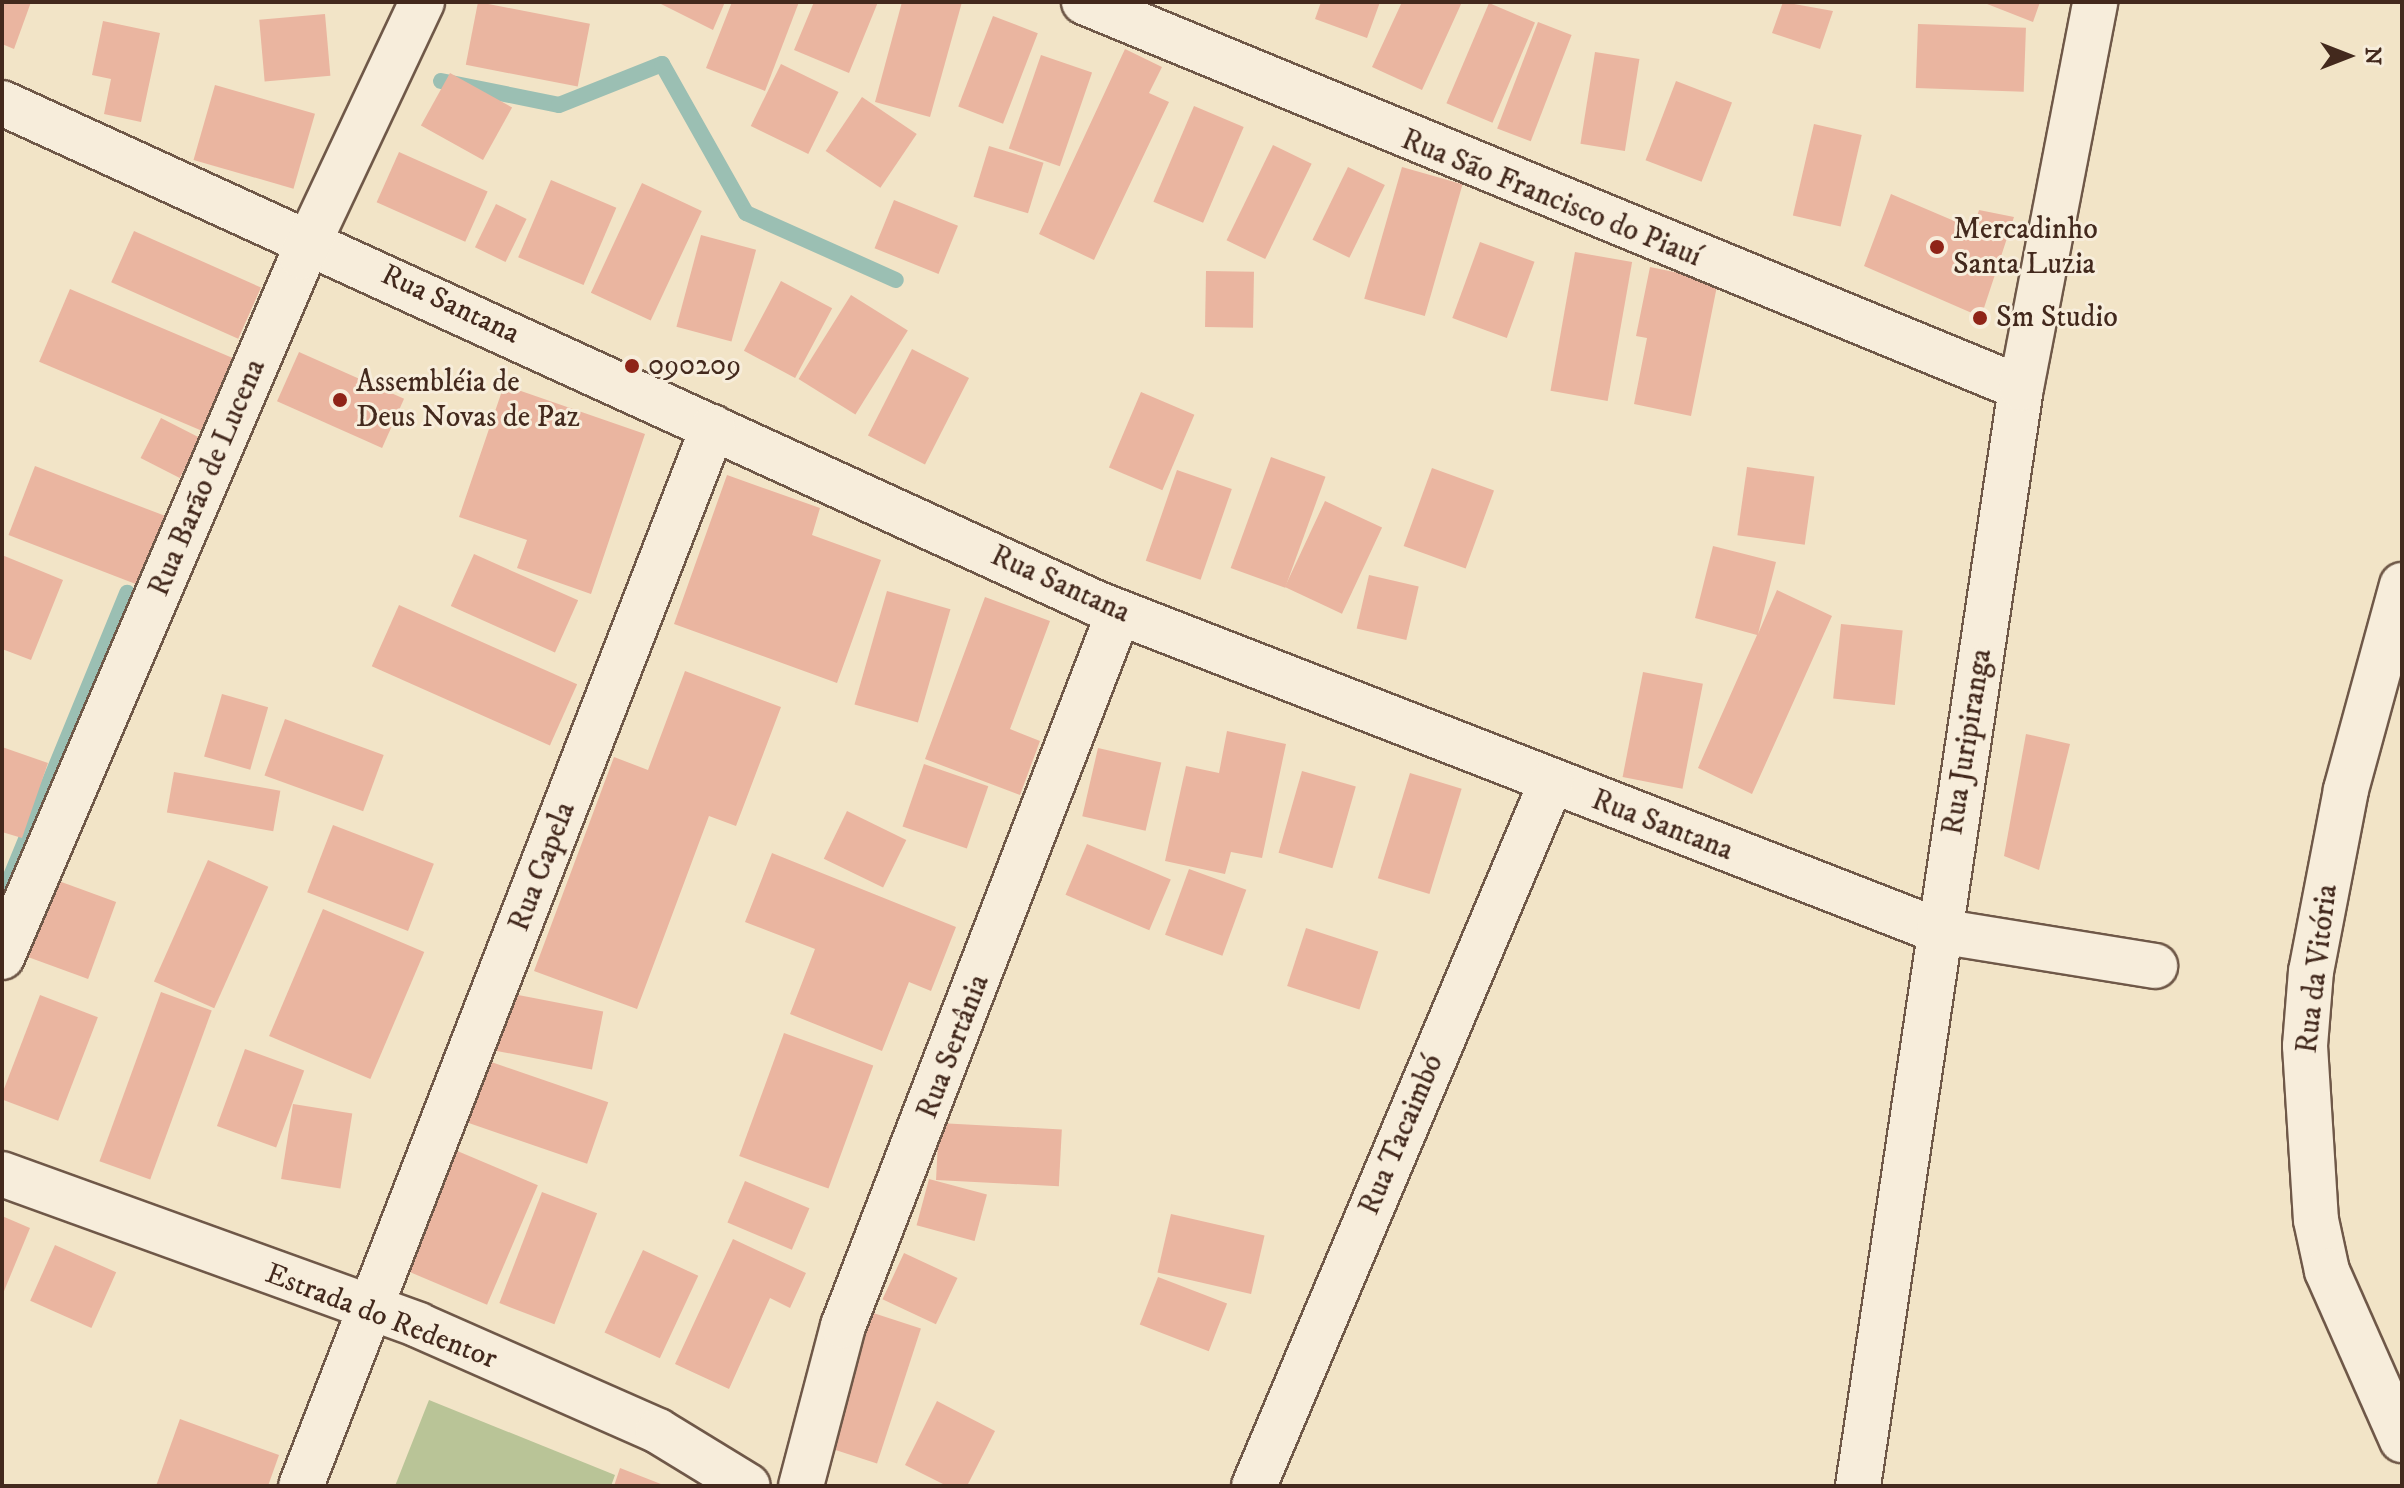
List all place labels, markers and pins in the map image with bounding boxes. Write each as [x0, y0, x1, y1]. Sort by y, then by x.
place label: Mercadinho Santa Luzia [1953, 212, 2098, 282]
marker: Mercadinho Santa Luzia [1928, 238, 1946, 256]
place label: Sm Studio [1996, 300, 2118, 336]
marker: Sm Studio [1971, 309, 1989, 327]
place label: 090209 [648, 348, 741, 384]
marker: 090209 [623, 357, 641, 375]
place label: Assembléia de Deus Novas de Paz [356, 365, 580, 436]
marker: Assembléia de Deus Novas de Paz [331, 391, 349, 409]

